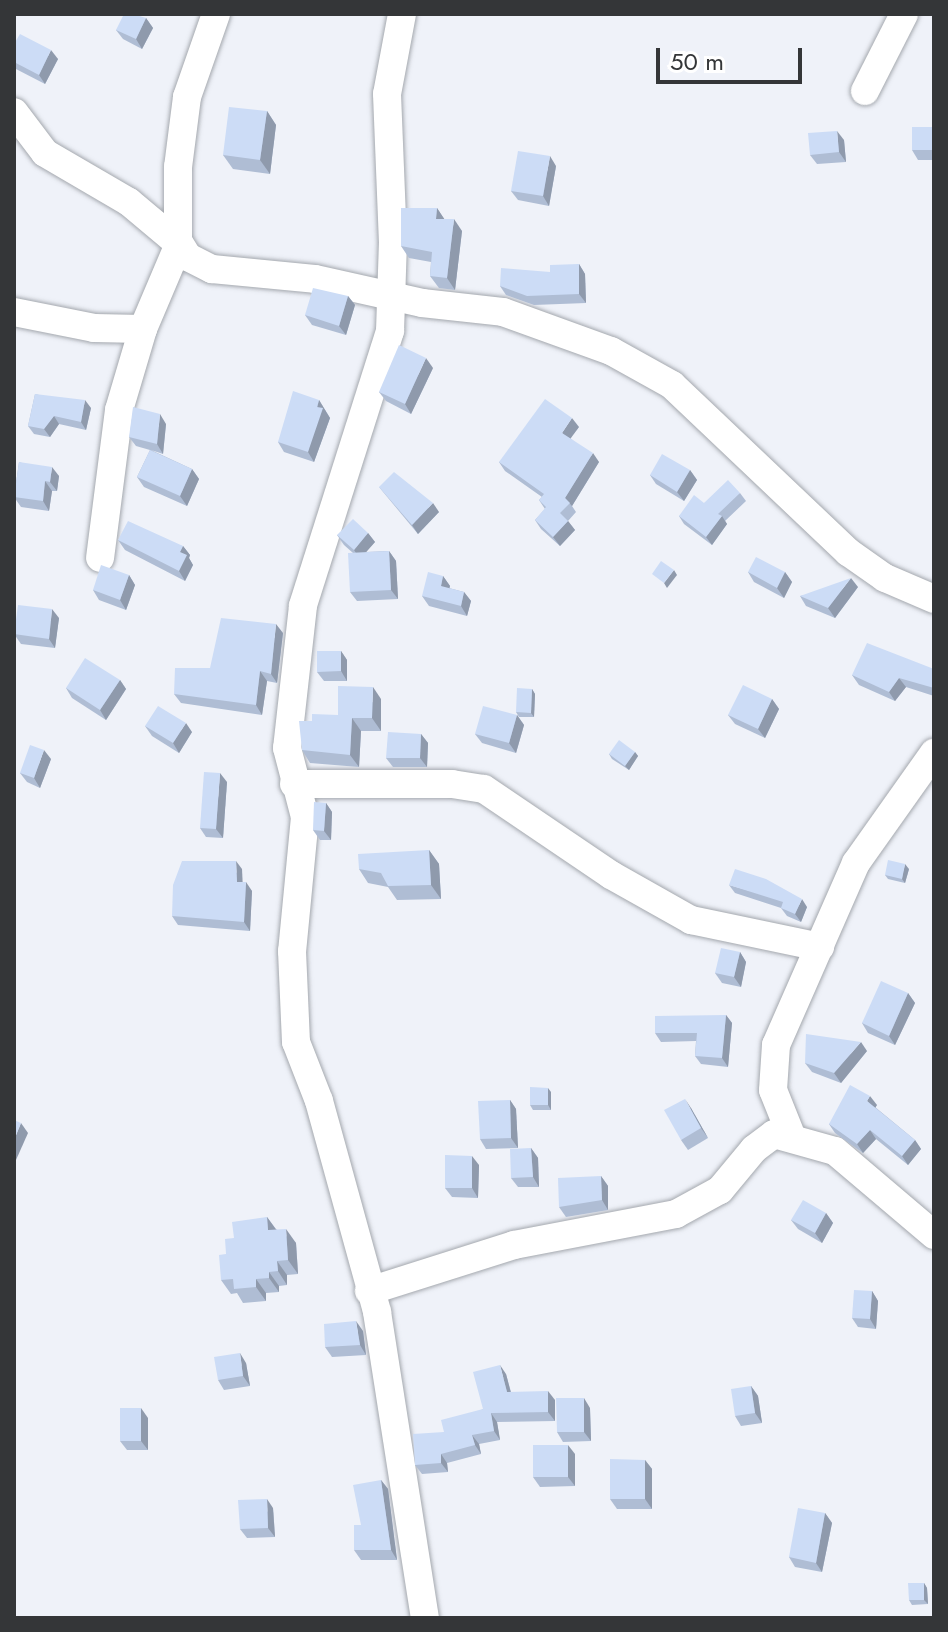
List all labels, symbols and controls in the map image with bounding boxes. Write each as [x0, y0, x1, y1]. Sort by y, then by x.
scale bar [660, 32, 806, 82]
text: 50 m [670, 44, 724, 79]

